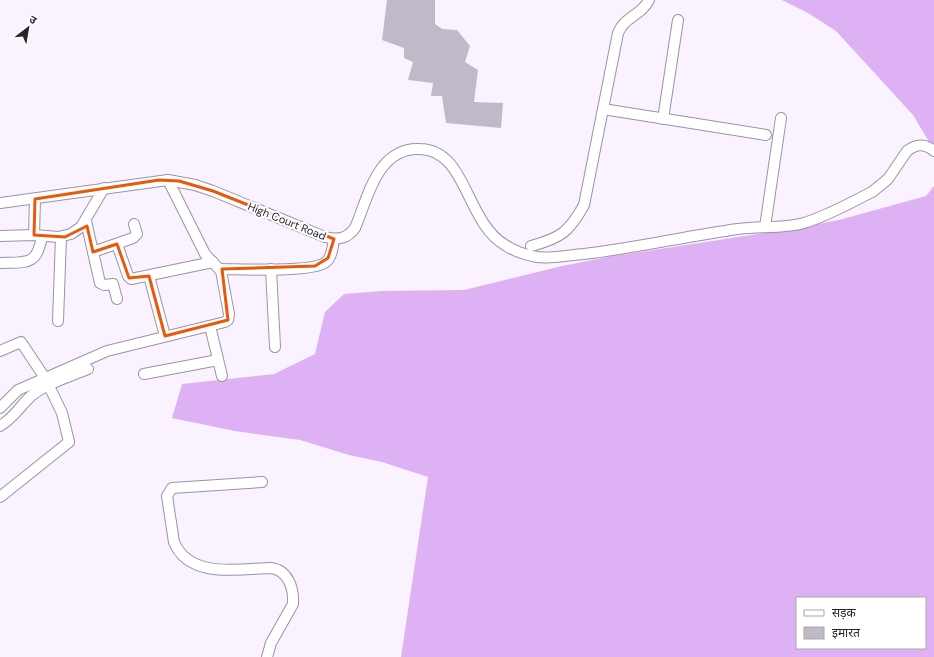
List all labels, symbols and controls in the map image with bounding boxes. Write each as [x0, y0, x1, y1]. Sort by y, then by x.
north arrow [8, 8, 48, 48]
text: उ [27, 12, 40, 27]
street label: High Court Road [246, 199, 328, 243]
legend [796, 597, 926, 649]
text: सड़क [832, 605, 857, 621]
text: इमारत [832, 625, 861, 641]

